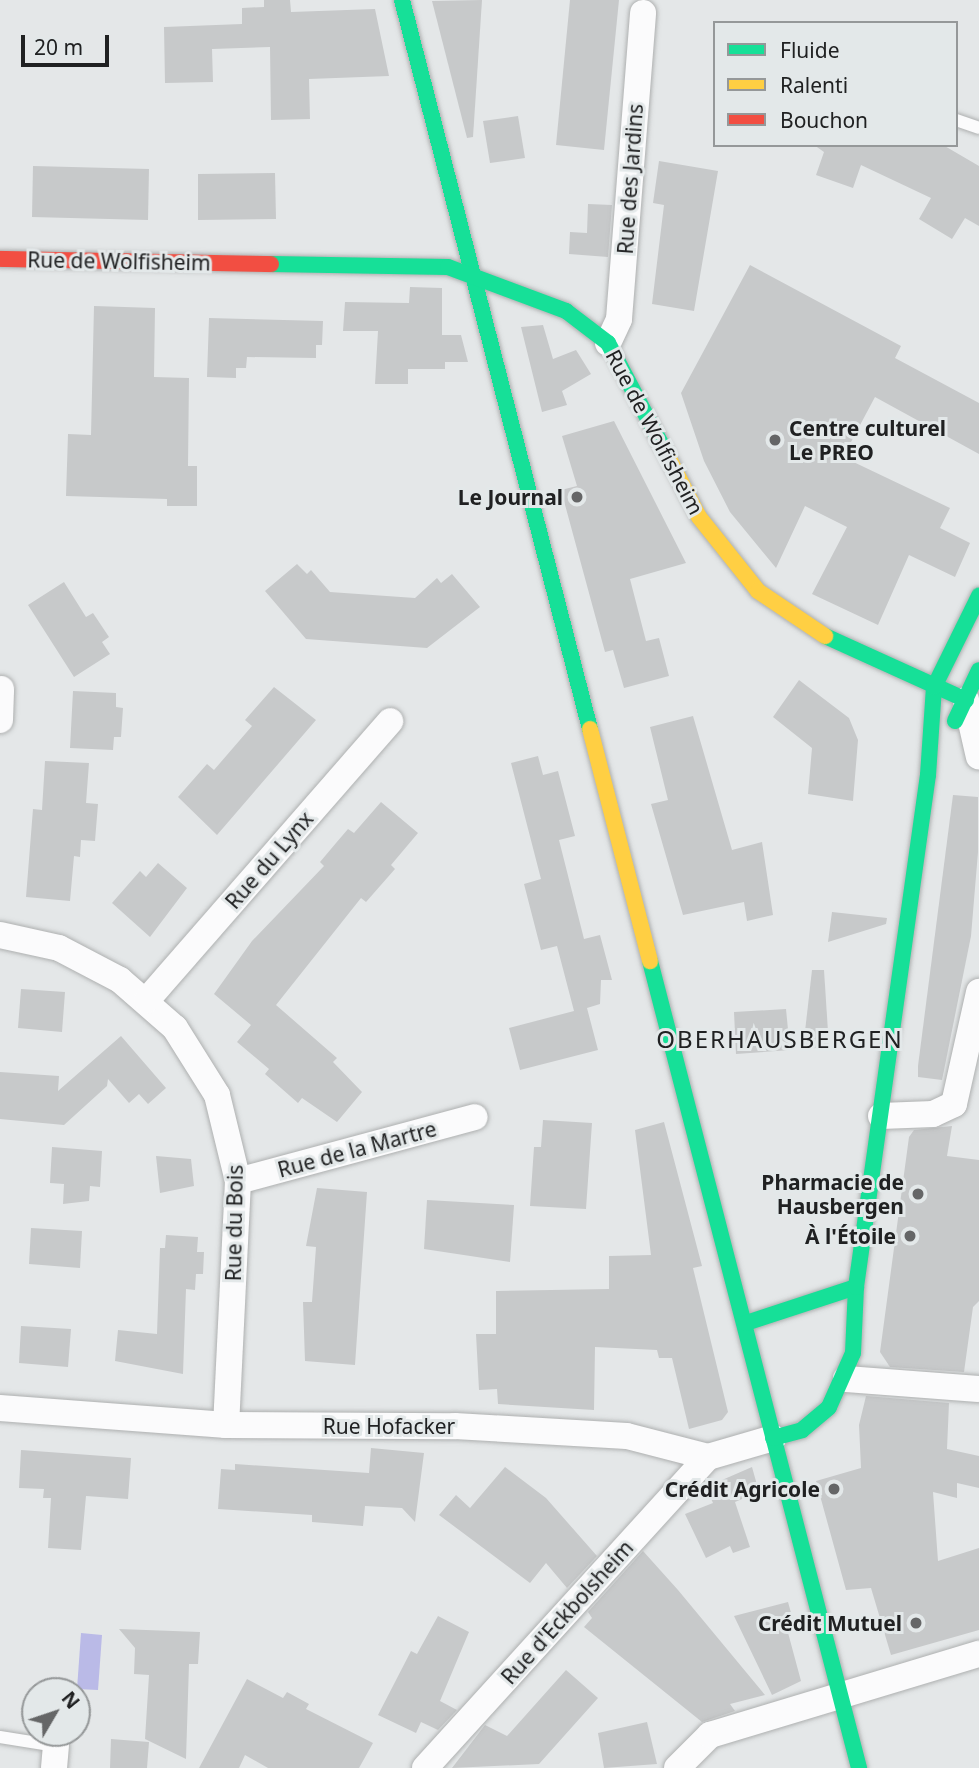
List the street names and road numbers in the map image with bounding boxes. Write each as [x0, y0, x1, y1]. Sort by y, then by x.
street label: Rue des Jardins [612, 103, 648, 255]
street label: Rue de Wolfisheim [27, 247, 211, 275]
street label: Rue de Wolfisheim [601, 345, 709, 519]
street label: Rue du Lynx [220, 806, 318, 914]
street label: Rue de la Martre [275, 1116, 439, 1182]
street label: Rue du Bois [220, 1165, 248, 1281]
street label: Rue Hofacker [323, 1413, 455, 1439]
street label: Rue d'Eckbolsheim [496, 1535, 638, 1689]

